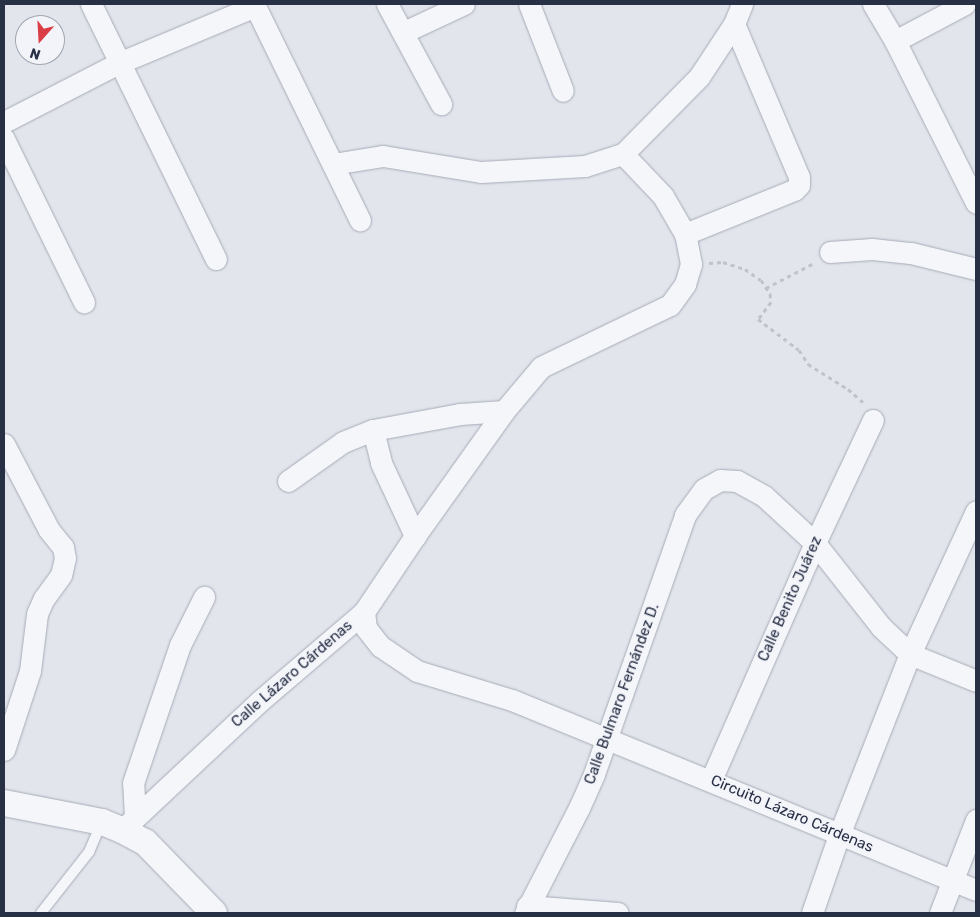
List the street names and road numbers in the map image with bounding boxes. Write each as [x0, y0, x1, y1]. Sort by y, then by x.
street label: Calle Benito Juárez [754, 534, 826, 664]
street label: Calle Bulmaro Fernández D. [581, 601, 663, 787]
street label: Calle Lázaro Cárdenas [228, 617, 356, 731]
street label: Circuito Lázaro Cárdenas [708, 772, 876, 856]

